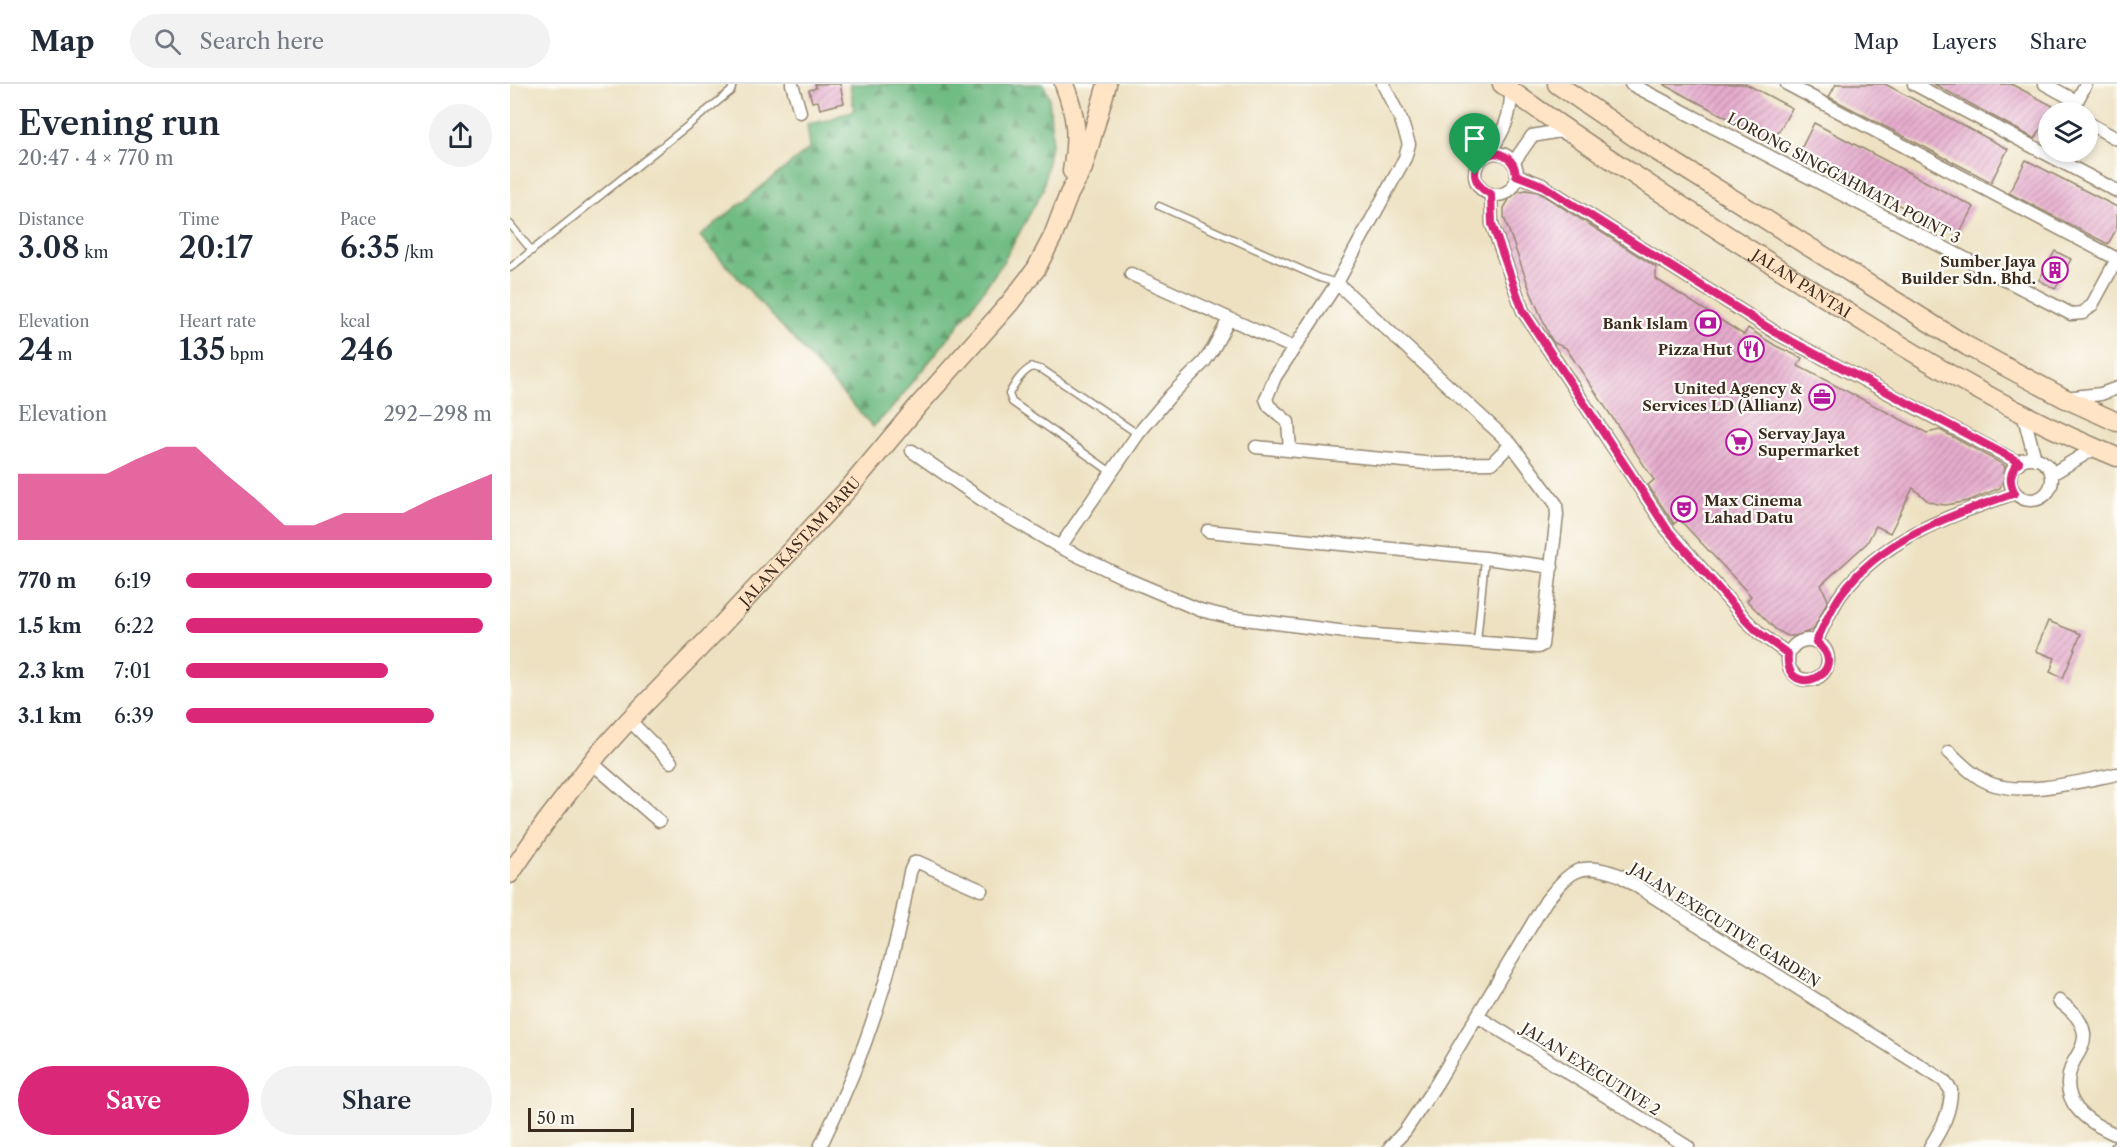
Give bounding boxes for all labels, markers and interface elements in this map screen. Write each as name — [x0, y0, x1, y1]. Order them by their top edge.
search box — [130, 14, 550, 68]
text: Map — [30, 24, 94, 58]
icon: search — [151, 25, 184, 58]
text: Search here — [199, 28, 324, 55]
text: Map — [1854, 29, 1899, 54]
text: Layers — [1932, 29, 1997, 54]
text: Share — [2030, 29, 2087, 54]
map controls — [2038, 102, 2098, 162]
button: layers — [2038, 102, 2098, 162]
text: Evening run — [18, 103, 220, 144]
button: share — [429, 104, 492, 167]
street label: LORONG SINGGAHMATA POINT 3 — [1724, 108, 1964, 248]
pin — [1449, 113, 1500, 175]
icon: arrive — [1458, 122, 1491, 155]
text: 20:47 · 4 × 770 m — [18, 146, 174, 170]
text: Distance — [18, 209, 84, 229]
text: Time — [179, 209, 219, 229]
text: Pace — [340, 209, 376, 229]
text: 3.08 — [18, 229, 80, 266]
text: 20:17 — [179, 229, 253, 266]
text: 6:35 — [340, 229, 400, 266]
text: km — [80, 242, 108, 262]
text: /km — [400, 242, 434, 262]
street label: JALAN PANTAI — [1747, 244, 1855, 322]
place label: Sumber Jaya Builder Sdn. Bhd. — [1901, 252, 2036, 288]
building icon: Sumber Jaya Builder Sdn. Bhd. — [2040, 255, 2070, 285]
bank icon: Bank Islam — [1693, 308, 1723, 338]
text: Elevation — [18, 311, 89, 331]
text: Heart rate — [179, 311, 256, 331]
text: kcal — [340, 311, 370, 331]
place label: Bank Islam — [1602, 314, 1688, 333]
text: 24 — [18, 331, 53, 368]
text: 135 — [179, 331, 225, 368]
text: 246 — [340, 331, 393, 368]
restaurant icon: Pizza Hut — [1736, 334, 1766, 364]
place label: Pizza Hut — [1658, 340, 1732, 359]
text: m — [53, 344, 72, 364]
text: bpm — [225, 344, 264, 364]
place label: United Agency & Services LD (Allianz) — [1642, 379, 1803, 415]
office icon: United Agency & Services LD (Allianz) — [1807, 382, 1837, 412]
text: Elevation — [18, 402, 107, 426]
text: 292–298 m — [383, 402, 492, 426]
place label: Servay Jaya Supermarket — [1758, 424, 1859, 460]
supermarket icon: Servay Jaya Supermarket — [1724, 427, 1754, 457]
street label: JALAN KASTAM BARU — [733, 472, 865, 611]
place label: Max Cinema Lahad Datu — [1704, 491, 1802, 527]
theatre icon: Max Cinema Lahad Datu — [1669, 494, 1699, 524]
text: 770 m — [18, 569, 77, 593]
text: 6:19 — [114, 569, 151, 593]
text: 1.5 km — [18, 614, 82, 638]
text: 6:22 — [114, 614, 154, 638]
text: 2.3 km — [18, 659, 85, 683]
text: 7:01 — [114, 659, 151, 683]
text: 3.1 km — [18, 704, 82, 728]
text: 6:39 — [114, 704, 154, 728]
street label: JALAN EXECUTIVE GARDEN — [1625, 858, 1823, 991]
street label: JALAN EXECUTIVE 2 — [1516, 1017, 1664, 1119]
button: Save — [18, 1066, 249, 1135]
button: Share — [261, 1066, 492, 1135]
scale bar — [528, 1105, 634, 1132]
text: 50 m — [537, 1108, 575, 1128]

